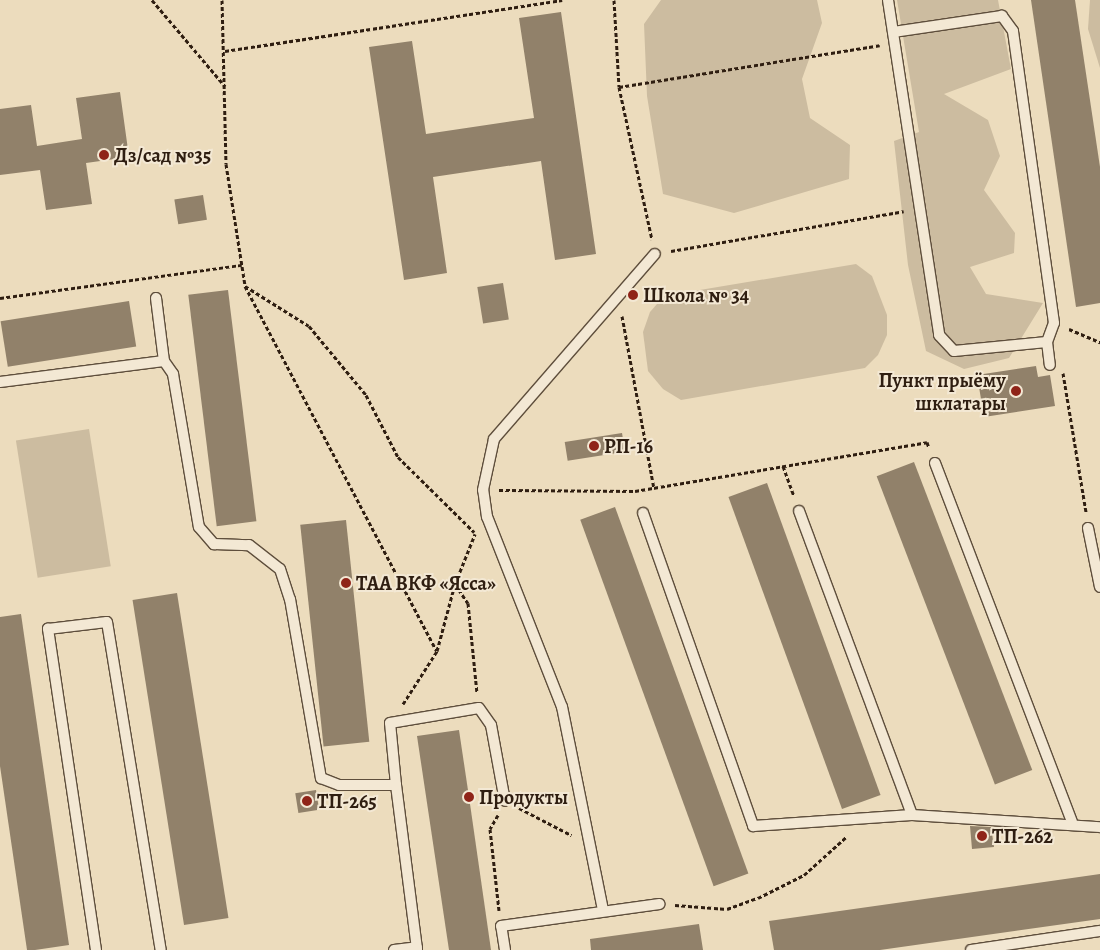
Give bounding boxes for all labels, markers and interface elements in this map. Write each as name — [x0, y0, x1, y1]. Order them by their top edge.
place label: Дз/сад №35 — [114, 143, 211, 167]
marker: Дз/сад №35 — [98, 149, 110, 161]
place label: Школа № 34 — [643, 283, 749, 307]
marker: Школа № 34 — [627, 289, 639, 301]
place label: Пункт прыёму шклатары — [878, 368, 1006, 415]
marker: Пункт прыёму шклатары — [1010, 385, 1022, 397]
place label: РП-16 — [604, 434, 653, 458]
marker: РП-16 — [588, 440, 600, 452]
place label: ТАА ВКФ «Ясса» — [356, 571, 496, 595]
marker: ТАА ВКФ «Ясса» — [340, 577, 352, 589]
place label: Продукты — [479, 785, 568, 809]
place label: ТП-265 — [317, 789, 377, 813]
marker: Продукты — [463, 791, 475, 803]
marker: ТП-265 — [301, 795, 313, 807]
place label: ТП-262 — [992, 824, 1053, 848]
marker: ТП-262 — [976, 830, 988, 842]

